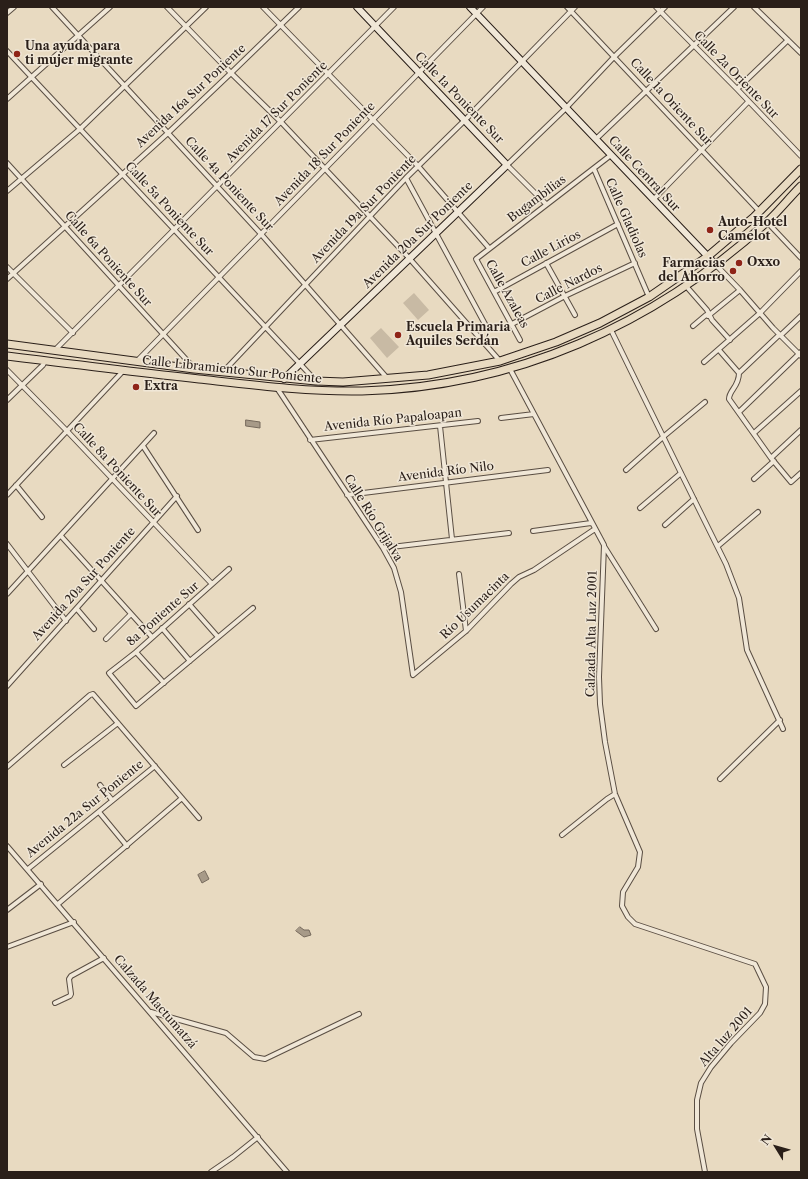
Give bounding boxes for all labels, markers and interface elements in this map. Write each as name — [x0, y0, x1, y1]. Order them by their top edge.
street label: Calle 2a Oriente Sur — [691, 28, 781, 122]
place label: Una ayuda para ti mujer migrante — [25, 40, 133, 68]
street label: Avenida 16a Sur Poniente — [133, 41, 249, 151]
marker: Una ayuda para ti mujer migrante — [12, 49, 22, 59]
street label: Calle 1a Poniente Sur — [412, 49, 506, 147]
street label: Calle 1a Oriente Sur — [627, 55, 715, 149]
street label: Avenida 17 Sur Poniente — [223, 58, 331, 166]
street label: Avenida 18 Sur Poniente — [272, 99, 378, 209]
street label: Calle Central Sur — [605, 133, 683, 215]
street label: Calle 4a Poniente Sur — [182, 134, 276, 234]
street label: Avenida 19a Sur Poniente — [309, 152, 419, 266]
street label: Calle 5a Poniente Sur — [122, 159, 216, 259]
street label: Bugambilias — [505, 172, 569, 226]
street label: Calle Gladiolas — [602, 176, 650, 260]
street label: Avenida 20a Sur Poniente — [360, 179, 476, 291]
street label: Calle 6a Poniente Sur — [61, 208, 155, 310]
place label: Auto-Hotel Camelot — [718, 216, 787, 244]
marker: Auto-Hotel Camelot — [705, 225, 715, 235]
street label: Calle Lirios — [519, 227, 583, 271]
place label: Oxxo — [747, 256, 780, 270]
street label: Calle Azaleas — [482, 257, 532, 331]
place label: Farmacias del Ahorro — [658, 257, 725, 285]
marker: Oxxo — [734, 258, 744, 268]
street label: Calle Nardos — [533, 261, 605, 307]
marker: Farmacias del Ahorro — [728, 266, 738, 276]
place label: Escuela Primaria Aquiles Serdán — [406, 321, 511, 349]
marker: Escuela Primaria Aquiles Serdán — [393, 330, 403, 340]
street label: Calle Libramiento Sur Poniente — [141, 353, 323, 387]
place label: Extra — [144, 380, 178, 394]
marker: Extra — [131, 382, 141, 392]
street label: Avenida Río Papaloapan — [323, 406, 463, 434]
street label: Calle 8a Poniente Sur — [70, 420, 164, 520]
street label: Avenida Río Nilo — [397, 459, 495, 485]
street label: Calle Río Grijalva — [340, 472, 406, 564]
street label: Avenida 20a Sur Poniente — [29, 524, 139, 644]
street label: Río Usumacinta — [438, 570, 512, 642]
street label: Calzada Alta Luz 2001 — [584, 571, 600, 697]
street label: 8a Poniente Sur — [124, 579, 202, 649]
street label: Avenida 22a Sur Poniente — [24, 757, 146, 861]
street label: Calzada Mactumatzá — [111, 952, 199, 1052]
street label: Alta luz 2001 — [696, 1004, 756, 1070]
north arrow — [756, 1127, 796, 1167]
text: N — [758, 1132, 775, 1148]

